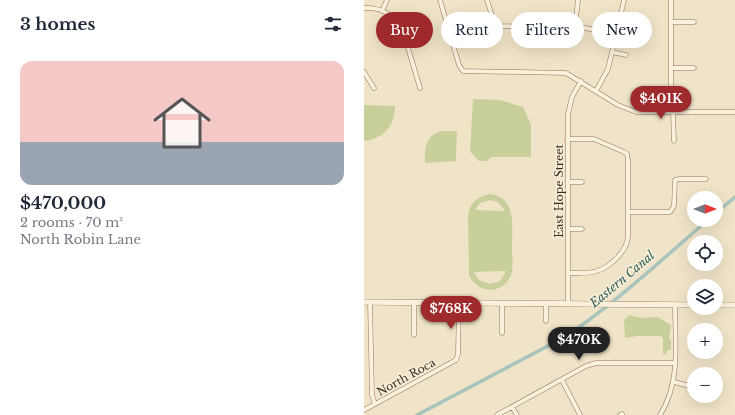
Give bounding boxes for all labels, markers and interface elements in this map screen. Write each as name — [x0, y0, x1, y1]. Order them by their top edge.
chip: Buy — [376, 12, 433, 48]
chip: Rent — [441, 12, 503, 48]
chip: Filters — [511, 12, 584, 48]
chip: New — [592, 12, 652, 48]
icon: filters — [322, 13, 344, 35]
text: 3 homes — [20, 14, 95, 35]
pin: $401K — [633, 86, 689, 120]
icon: home — [146, 87, 218, 159]
text: $401K — [639, 90, 683, 107]
street label: East Hope Street — [552, 143, 566, 238]
north arrow — [687, 191, 723, 227]
map controls — [687, 191, 723, 403]
text: $470,000 — [20, 193, 106, 214]
text: 2 rooms · 70 m² — [20, 214, 123, 231]
text: North Robin Lane — [20, 231, 141, 248]
button: locate — [687, 235, 723, 271]
water label: Eastern Canal — [586, 247, 658, 311]
button: layers — [687, 279, 723, 315]
pin: $768K — [423, 296, 479, 330]
text: $768K — [430, 300, 472, 317]
button: + — [687, 323, 723, 359]
pin: $470K — [551, 327, 607, 361]
text: $470K — [557, 331, 601, 348]
street label: North Roca — [374, 355, 438, 399]
button: − — [687, 367, 723, 403]

